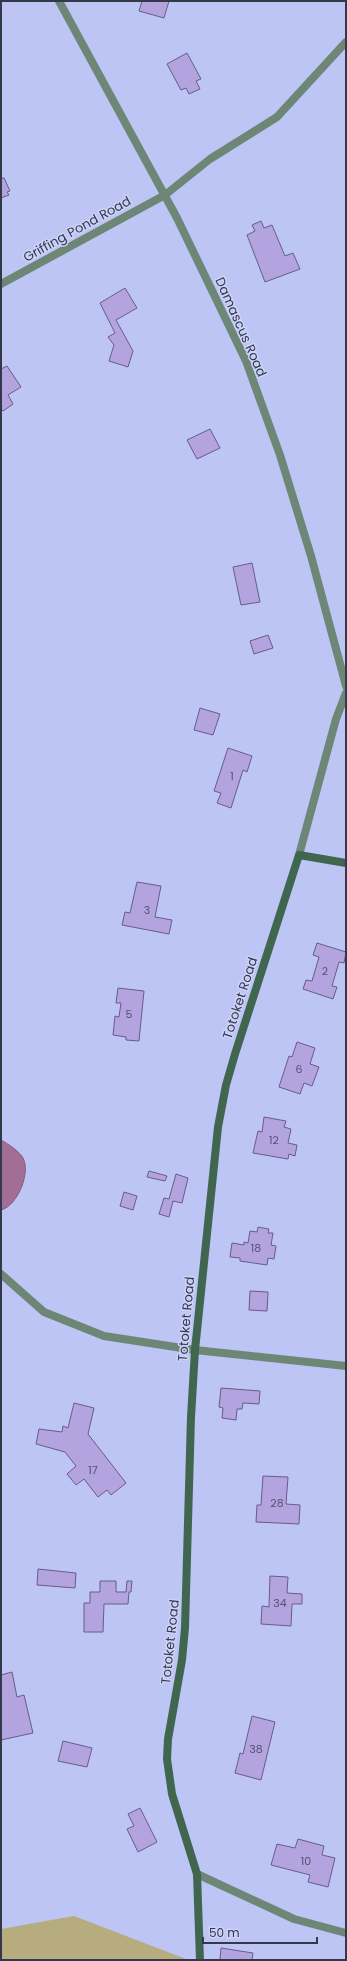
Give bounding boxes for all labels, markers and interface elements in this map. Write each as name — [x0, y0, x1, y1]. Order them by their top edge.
street label: Griffing Pond Road — [20, 191, 134, 267]
street label: Damascus Road — [211, 274, 271, 380]
house number: 1 — [230, 768, 234, 784]
house number: 3 — [144, 902, 150, 918]
street label: Totoket Road — [218, 955, 262, 1041]
house number: 2 — [322, 963, 328, 979]
house number: 5 — [126, 1006, 133, 1022]
house number: 6 — [296, 1061, 303, 1077]
house number: 12 — [269, 1132, 279, 1148]
house number: 18 — [251, 1240, 261, 1256]
street label: Totoket Road — [173, 1276, 199, 1362]
house number: 17 — [88, 1462, 98, 1478]
house number: 28 — [270, 1495, 284, 1511]
house number: 34 — [273, 1595, 287, 1611]
street label: Totoket Road — [156, 1599, 184, 1685]
house number: 38 — [249, 1741, 263, 1757]
house number: 10 — [301, 1853, 311, 1869]
scale bar — [203, 1919, 317, 1945]
text: 50 m — [209, 1924, 240, 1941]

